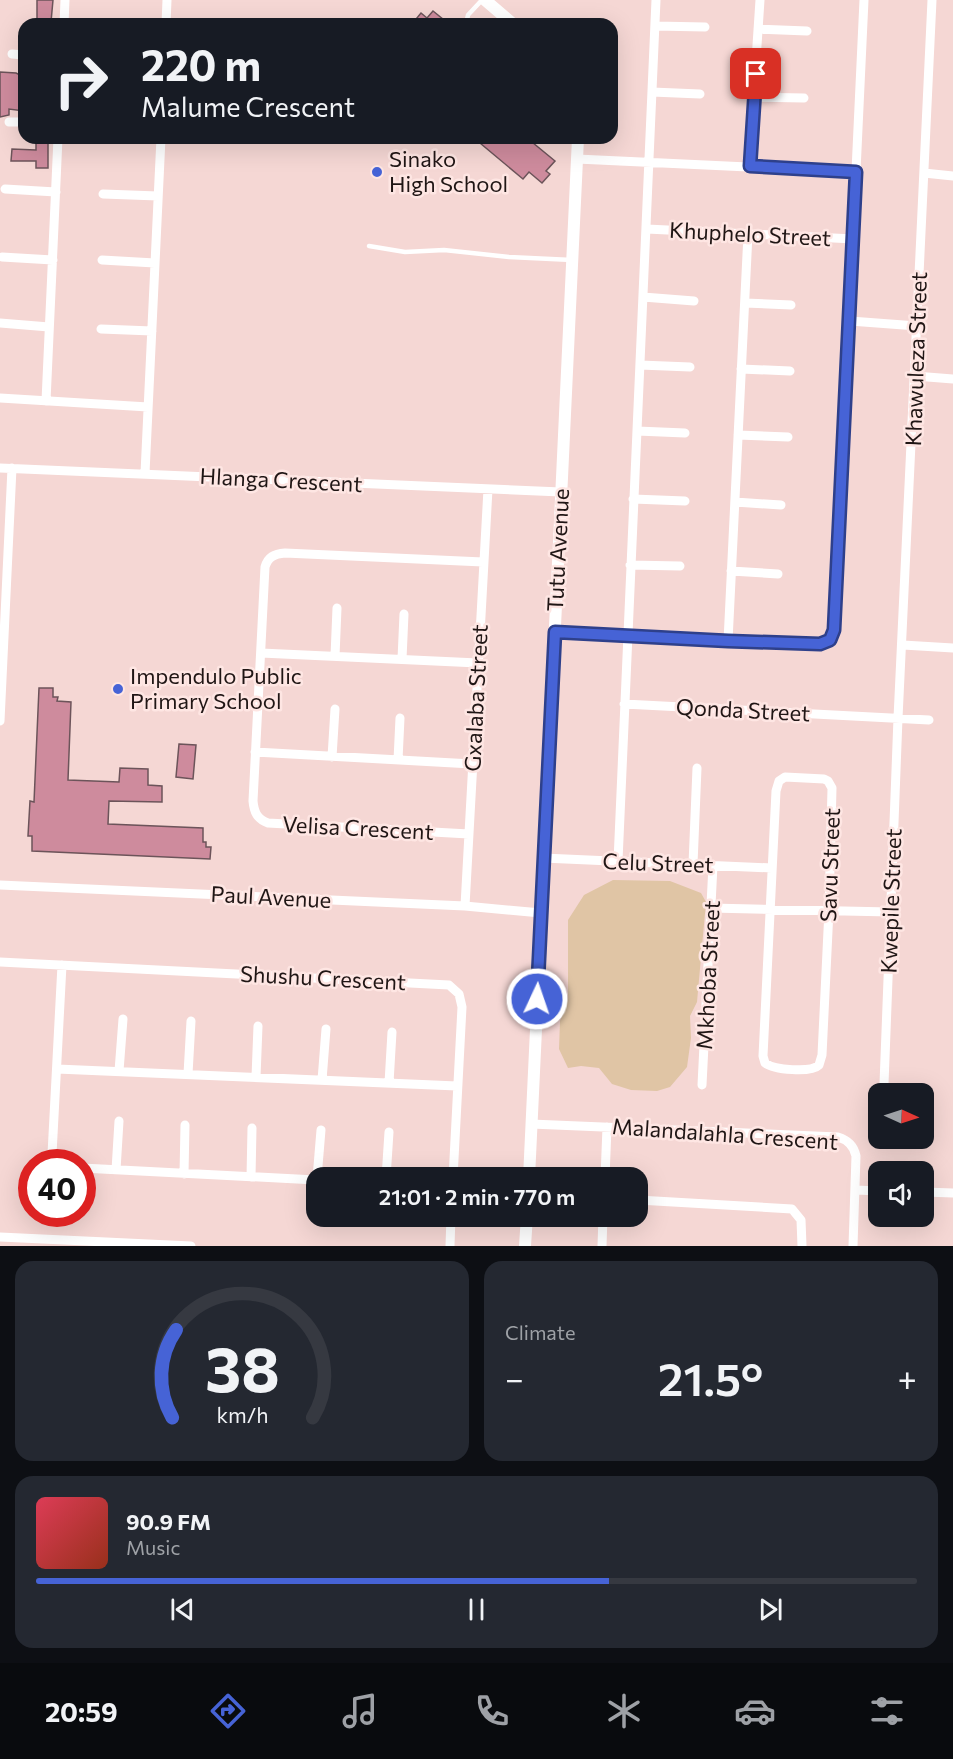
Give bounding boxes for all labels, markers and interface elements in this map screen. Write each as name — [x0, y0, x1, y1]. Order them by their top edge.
text: 220 m — [141, 38, 261, 90]
icon: right — [42, 42, 120, 120]
pin — [730, 48, 781, 99]
icon: arrive — [739, 57, 772, 90]
text: Malume Crescent — [141, 90, 355, 123]
place label: Sinako High School — [389, 145, 508, 197]
marker: Sinako High School — [370, 165, 384, 179]
street label: Khuphelo Street — [668, 216, 832, 251]
street label: Khawuleza Street — [899, 271, 932, 447]
street label: Hlanga Crescent — [199, 462, 363, 497]
street label: Tutu Avenue — [541, 488, 574, 612]
street label: Gxalaba Street — [458, 624, 493, 772]
place label: Impendulo Public Primary School — [130, 662, 302, 714]
marker: Impendulo Public Primary School — [111, 682, 125, 696]
street label: Qonda Street — [675, 693, 811, 726]
street label: Savu Street — [814, 807, 845, 922]
street label: Velisa Crescent — [282, 810, 434, 845]
street label: Kwepile Street — [874, 828, 907, 974]
street label: Celu Street — [602, 847, 714, 878]
street label: Paul Avenue — [210, 880, 332, 913]
street label: Mkhoba Street — [690, 900, 725, 1050]
street label: Shushu Crescent — [239, 960, 407, 995]
position arrow — [505, 967, 569, 1031]
north arrow — [868, 1083, 934, 1149]
map controls — [868, 1083, 934, 1227]
street label: Malandalahla Crescent — [611, 1112, 839, 1155]
speed limit sign: 40 — [18, 1149, 96, 1227]
button: sound — [868, 1161, 934, 1227]
text: 21:01 · 2 min · 770 m — [379, 1183, 575, 1210]
text: Climate — [505, 1320, 575, 1344]
text: 38 — [205, 1329, 279, 1405]
text: 21.5° — [658, 1350, 763, 1405]
text: − — [505, 1357, 524, 1398]
text: + — [898, 1357, 917, 1398]
text: km/h — [216, 1401, 268, 1427]
text: 90.9 FM — [126, 1508, 211, 1535]
text: Music — [126, 1535, 180, 1559]
icon: previous — [166, 1593, 199, 1626]
icon: pause — [460, 1593, 493, 1626]
icon: next — [754, 1593, 787, 1626]
icon: directions — [207, 1690, 249, 1732]
icon: music — [339, 1690, 381, 1732]
icon: phone — [471, 1690, 513, 1732]
icon: climate — [603, 1690, 645, 1732]
icon: car — [734, 1690, 776, 1732]
icon: filters — [866, 1690, 908, 1732]
text: 20:59 — [45, 1695, 118, 1728]

